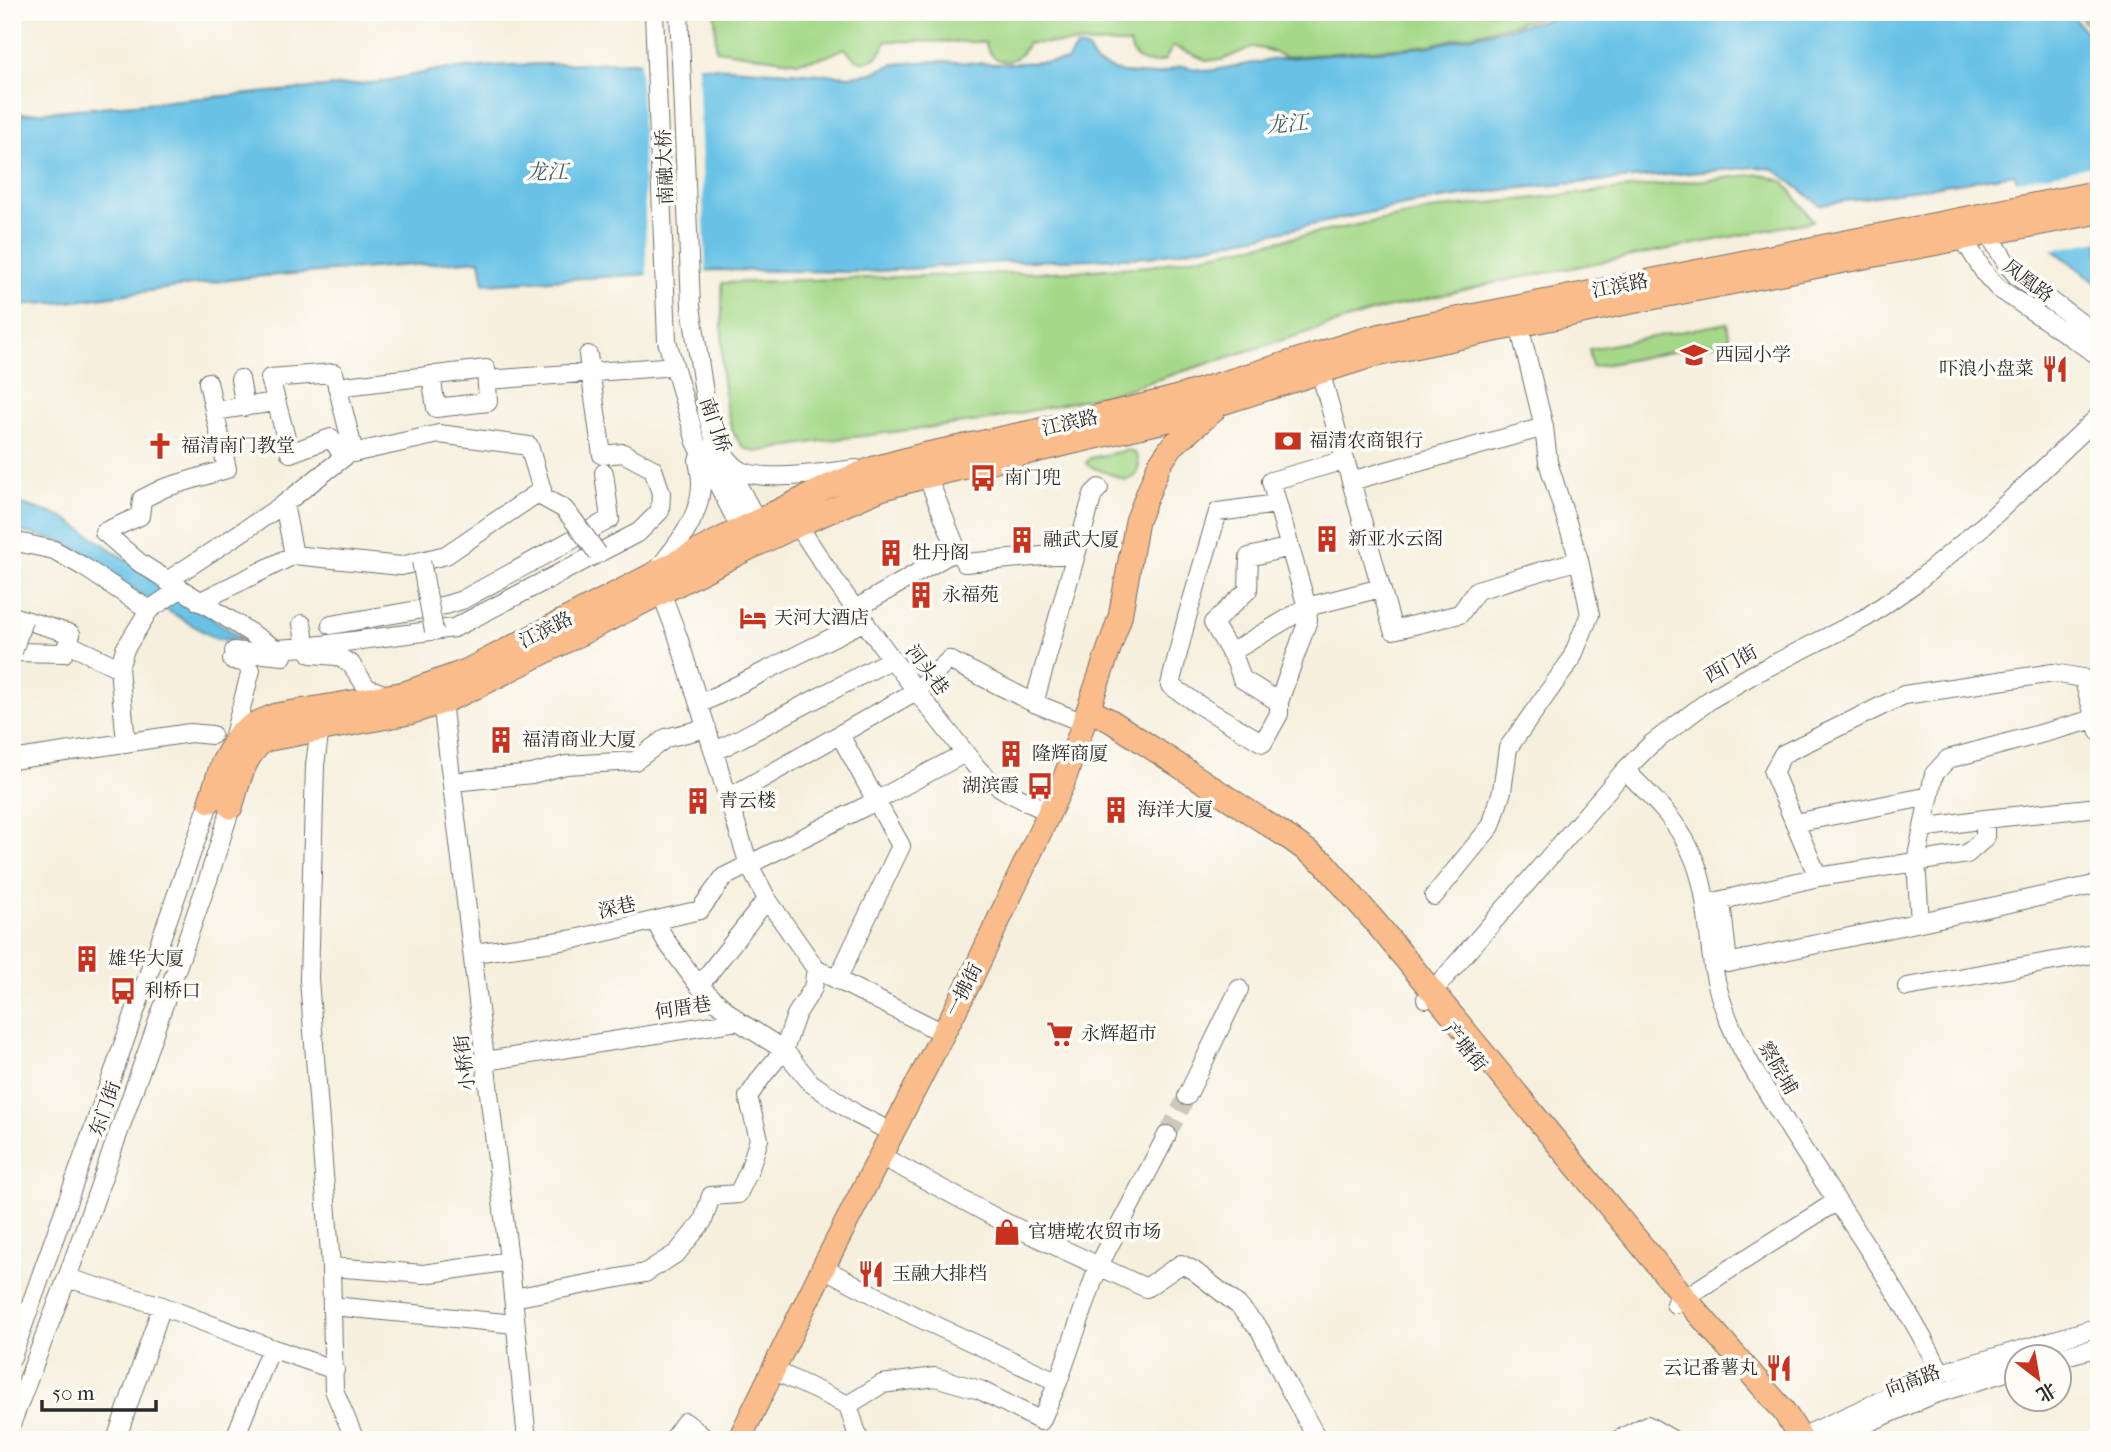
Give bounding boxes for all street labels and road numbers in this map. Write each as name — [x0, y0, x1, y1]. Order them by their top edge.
street label: 南融大桥 — [653, 129, 677, 205]
street label: 凤凰路 — [1999, 255, 2057, 307]
street label: 江滨路 — [1590, 270, 1650, 302]
street label: 南门桥 — [695, 394, 735, 456]
street label: 江滨路 — [1040, 406, 1100, 440]
street label: 江滨路 — [516, 607, 576, 653]
street label: 河头巷 — [901, 641, 953, 699]
street label: 西门街 — [1701, 641, 1761, 687]
street label: 深巷 — [596, 893, 638, 923]
street label: 一拂街 — [941, 960, 987, 1020]
street label: 何厝巷 — [653, 993, 713, 1023]
street label: 产塘街 — [1439, 1018, 1491, 1076]
street label: 小桥街 — [451, 1033, 479, 1093]
street label: 察院埔 — [1754, 1038, 1802, 1098]
street label: 东门街 — [85, 1078, 125, 1140]
street label: 向高路 — [1882, 1361, 1944, 1401]

